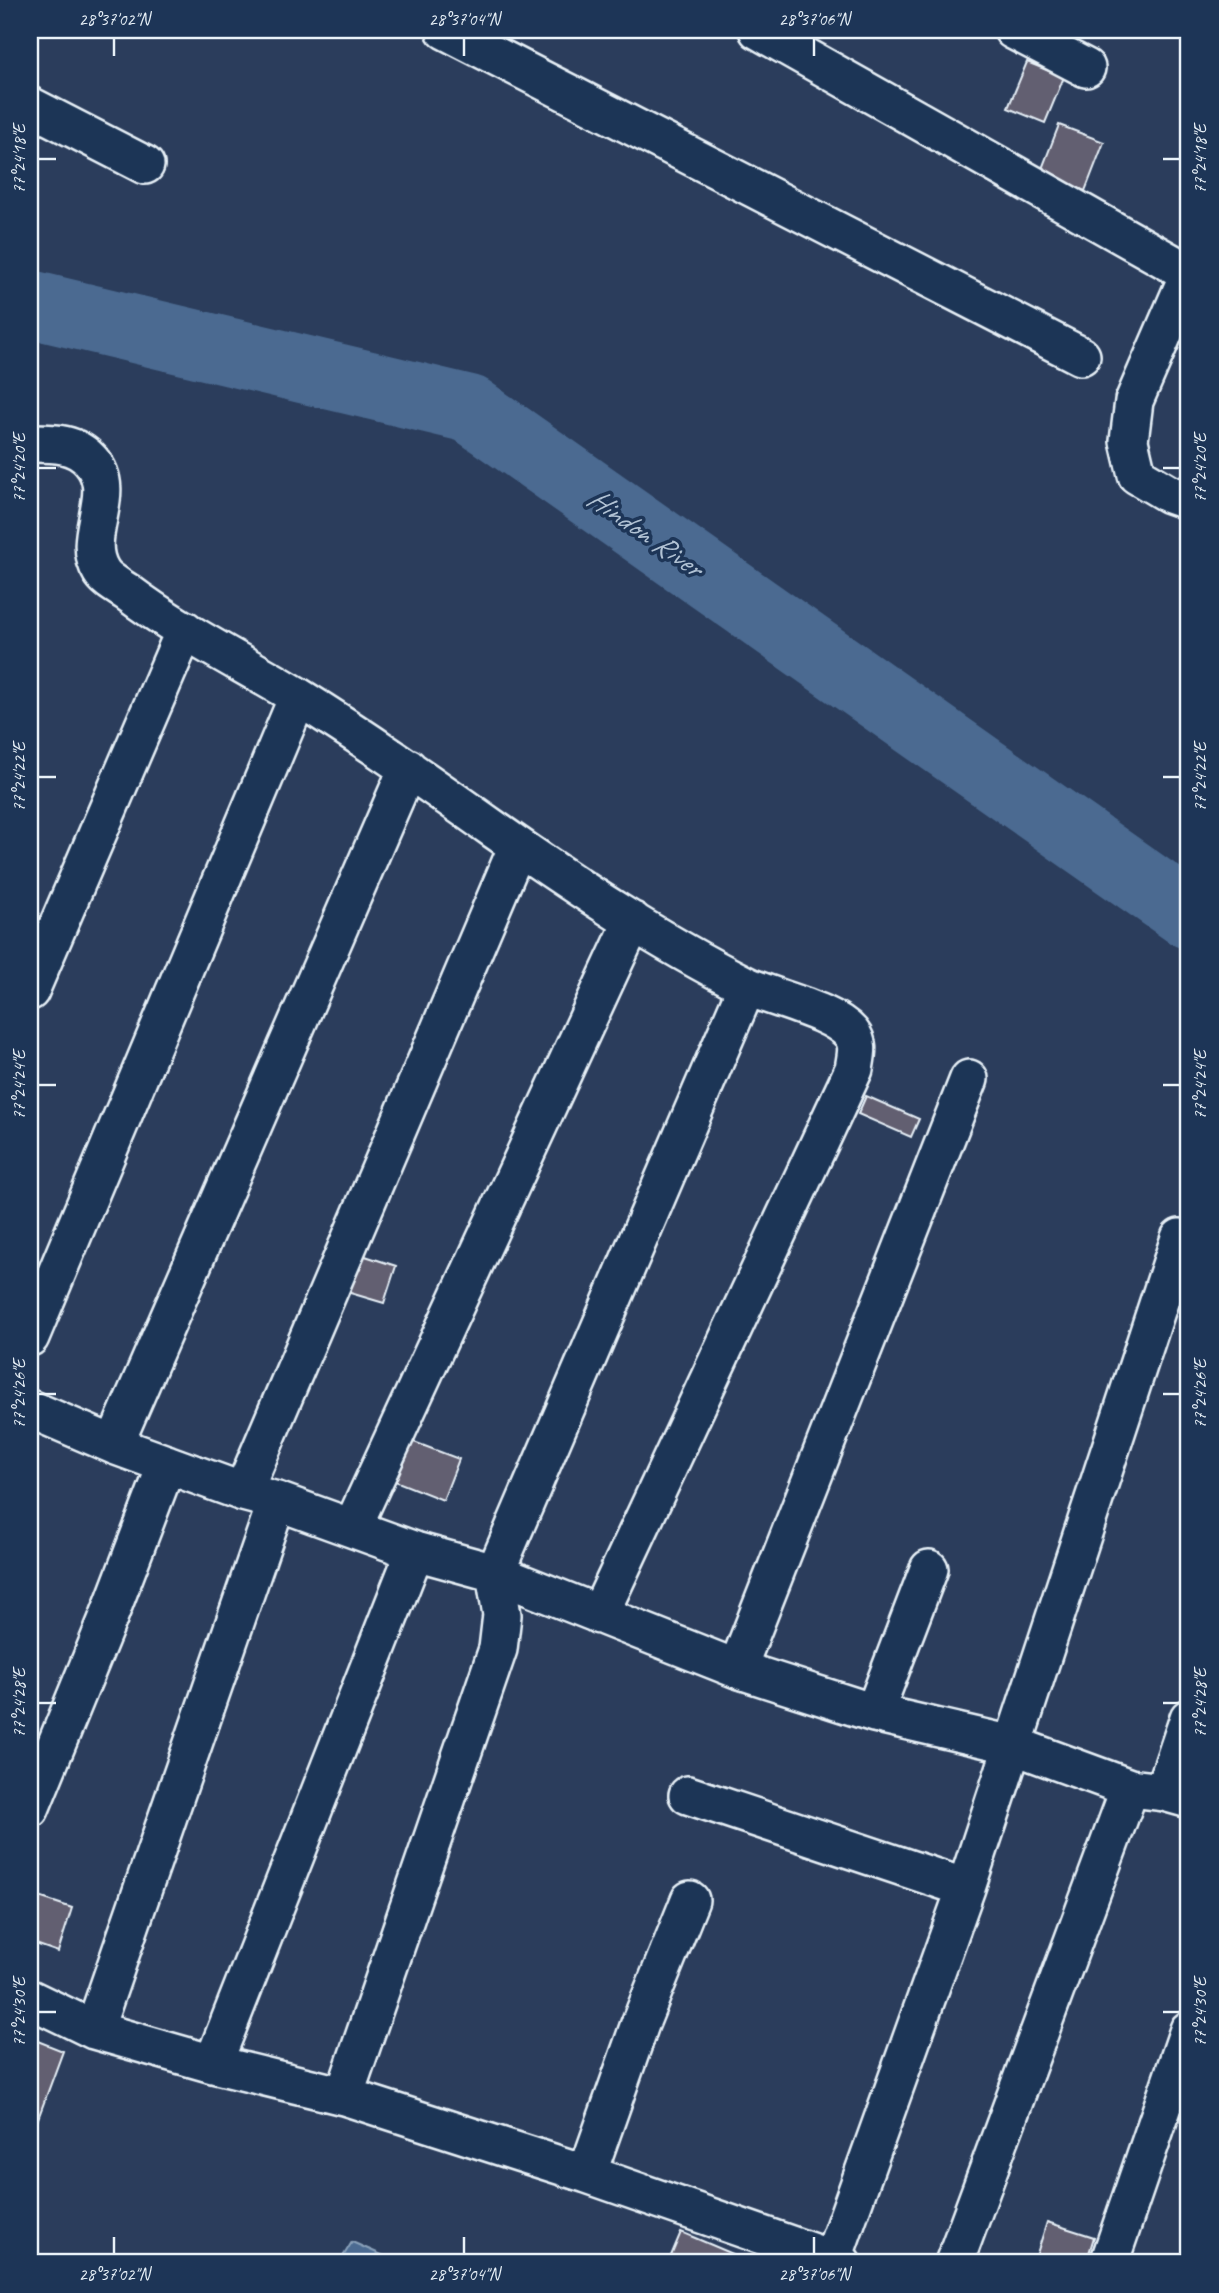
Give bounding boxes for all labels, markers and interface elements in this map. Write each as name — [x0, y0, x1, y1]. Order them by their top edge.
text: 28°37'02"N — [79, 8, 153, 30]
text: 28°37'04"N — [429, 8, 503, 30]
text: 28°37'06"N — [779, 8, 853, 30]
text: 77°24'18"E — [8, 122, 30, 194]
text: 77°24'18"E — [1189, 122, 1211, 194]
text: 77°24'20"E — [8, 431, 30, 503]
text: 77°24'20"E — [1189, 431, 1211, 503]
water label: Hindon River — [580, 479, 713, 588]
text: 77°24'22"E — [8, 740, 30, 812]
text: 77°24'22"E — [1189, 740, 1211, 812]
text: 77°24'24"E — [8, 1048, 30, 1120]
text: 77°24'24"E — [1189, 1048, 1211, 1120]
text: 77°24'26"E — [8, 1357, 30, 1429]
text: 77°24'26"E — [1189, 1357, 1211, 1429]
text: 77°24'28"E — [8, 1666, 30, 1738]
text: 77°24'28"E — [1189, 1666, 1211, 1738]
text: 77°24'30"E — [8, 1975, 30, 2047]
text: 77°24'30"E — [1189, 1975, 1211, 2047]
text: 28°37'02"N — [79, 2263, 153, 2285]
text: 28°37'04"N — [429, 2263, 503, 2285]
text: 28°37'06"N — [779, 2263, 853, 2285]

